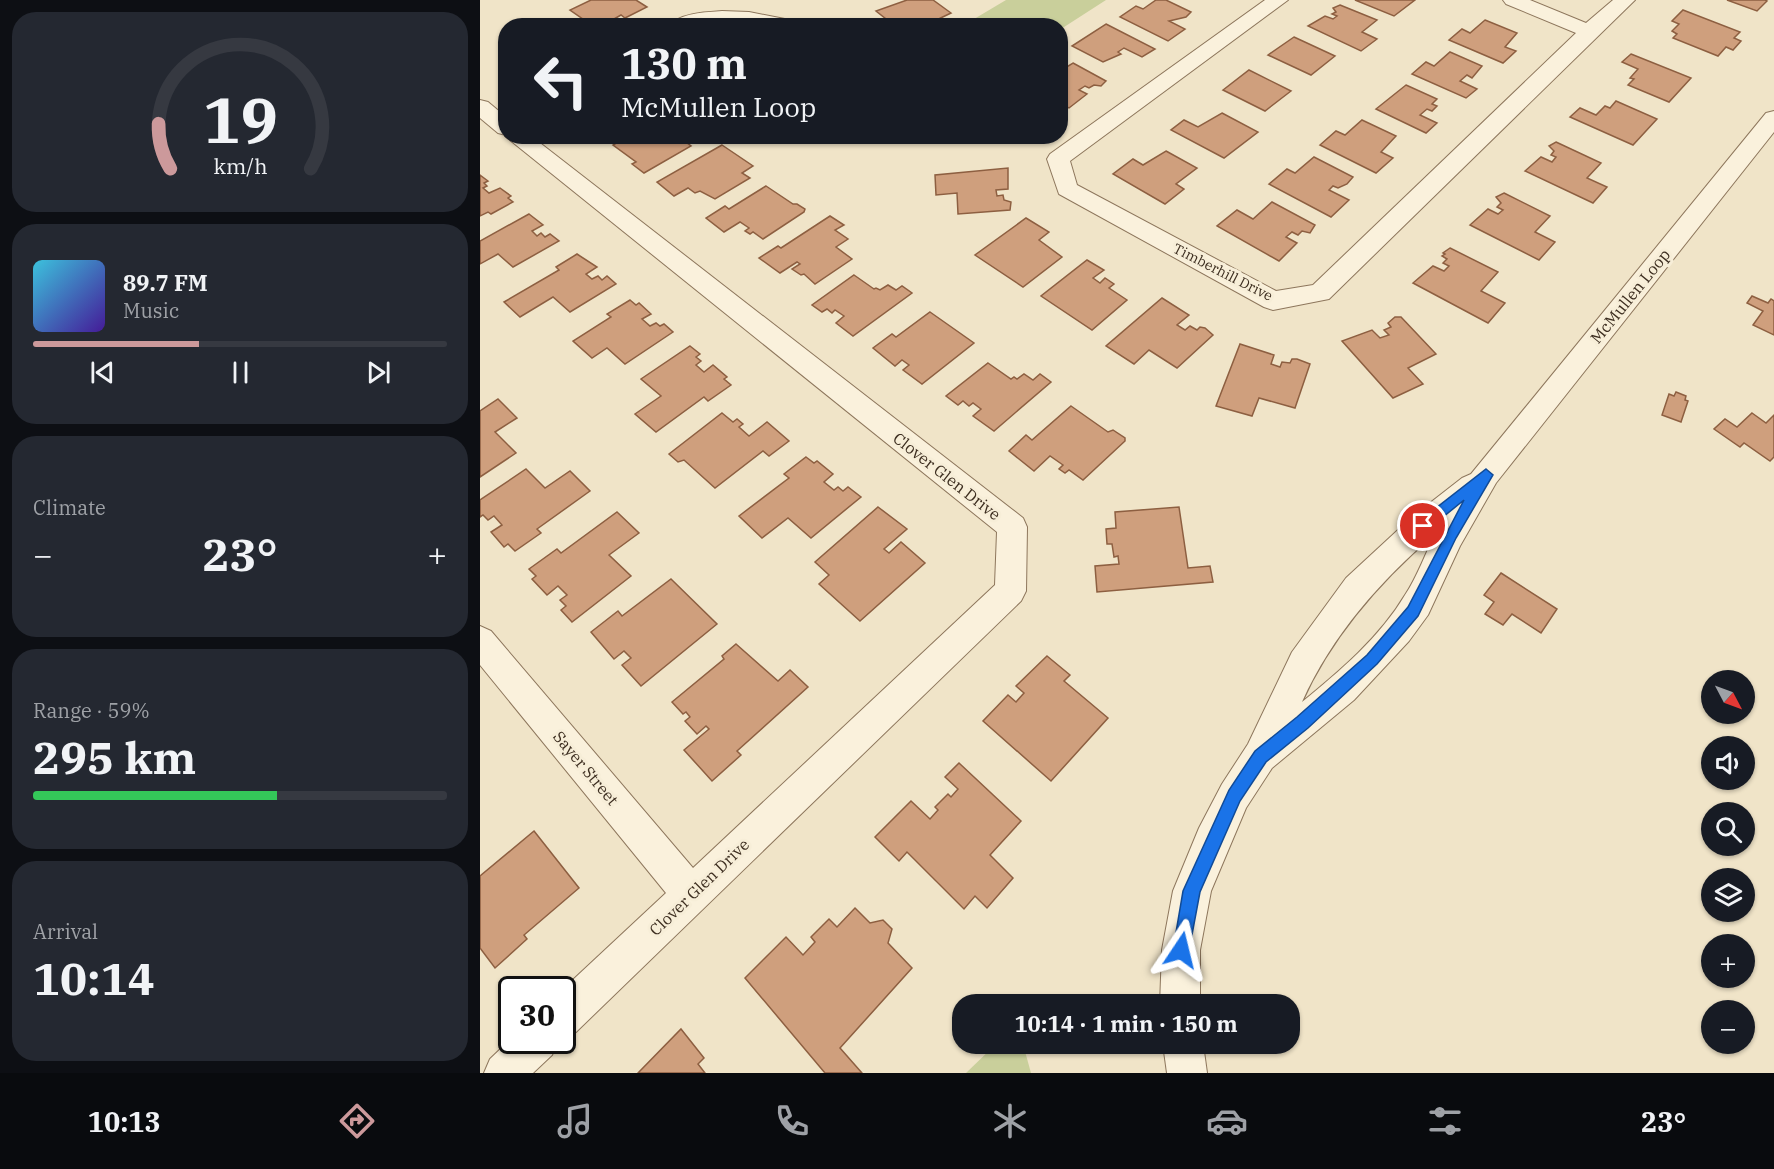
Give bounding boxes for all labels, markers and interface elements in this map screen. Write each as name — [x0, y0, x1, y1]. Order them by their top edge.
text: 130 m — [621, 36, 747, 91]
icon: left — [522, 42, 600, 120]
text: 19 — [203, 79, 277, 160]
text: McMullen Loop — [621, 89, 816, 124]
text: km/h — [213, 152, 267, 180]
street label: Timberhill Drive — [1170, 239, 1276, 305]
street label: McMullen Loop — [1586, 245, 1674, 347]
text: 89.7 FM — [123, 268, 208, 297]
text: Music — [123, 297, 179, 324]
icon: previous — [86, 356, 119, 389]
icon: pause — [224, 356, 257, 389]
icon: next — [362, 356, 395, 389]
street label: Clover Glen Drive — [889, 428, 1005, 524]
text: Climate — [33, 494, 106, 521]
pin — [1397, 500, 1448, 551]
icon: arrive — [1406, 509, 1439, 542]
text: 23° — [202, 525, 278, 583]
text: − — [33, 533, 53, 576]
text: + — [427, 533, 447, 576]
north arrow — [1701, 670, 1755, 724]
map controls — [1701, 670, 1755, 1054]
text: Range · 59% — [33, 697, 150, 724]
street label: Sayer Street — [549, 727, 623, 809]
text: 295 km — [33, 728, 196, 786]
button: sound — [1701, 736, 1755, 790]
button: search — [1701, 802, 1755, 856]
street label: Clover Glen Drive — [645, 834, 753, 940]
button: layers — [1701, 868, 1755, 922]
text: Arrival — [33, 918, 98, 945]
position arrow — [1149, 918, 1213, 982]
button: + — [1701, 934, 1755, 988]
text: 10:14 — [33, 949, 155, 1007]
speed limit sign: 30 — [498, 976, 576, 1054]
button: − — [1701, 1000, 1755, 1054]
text: 10:14 · 1 min · 150 m — [1014, 1009, 1238, 1038]
icon: directions — [336, 1100, 378, 1142]
icon: music — [554, 1100, 596, 1142]
icon: phone — [771, 1100, 813, 1142]
icon: climate — [989, 1100, 1031, 1142]
icon: car — [1206, 1100, 1248, 1142]
icon: filters — [1424, 1100, 1466, 1142]
text: 10:13 — [88, 1104, 161, 1139]
text: 23° — [1641, 1104, 1686, 1139]

